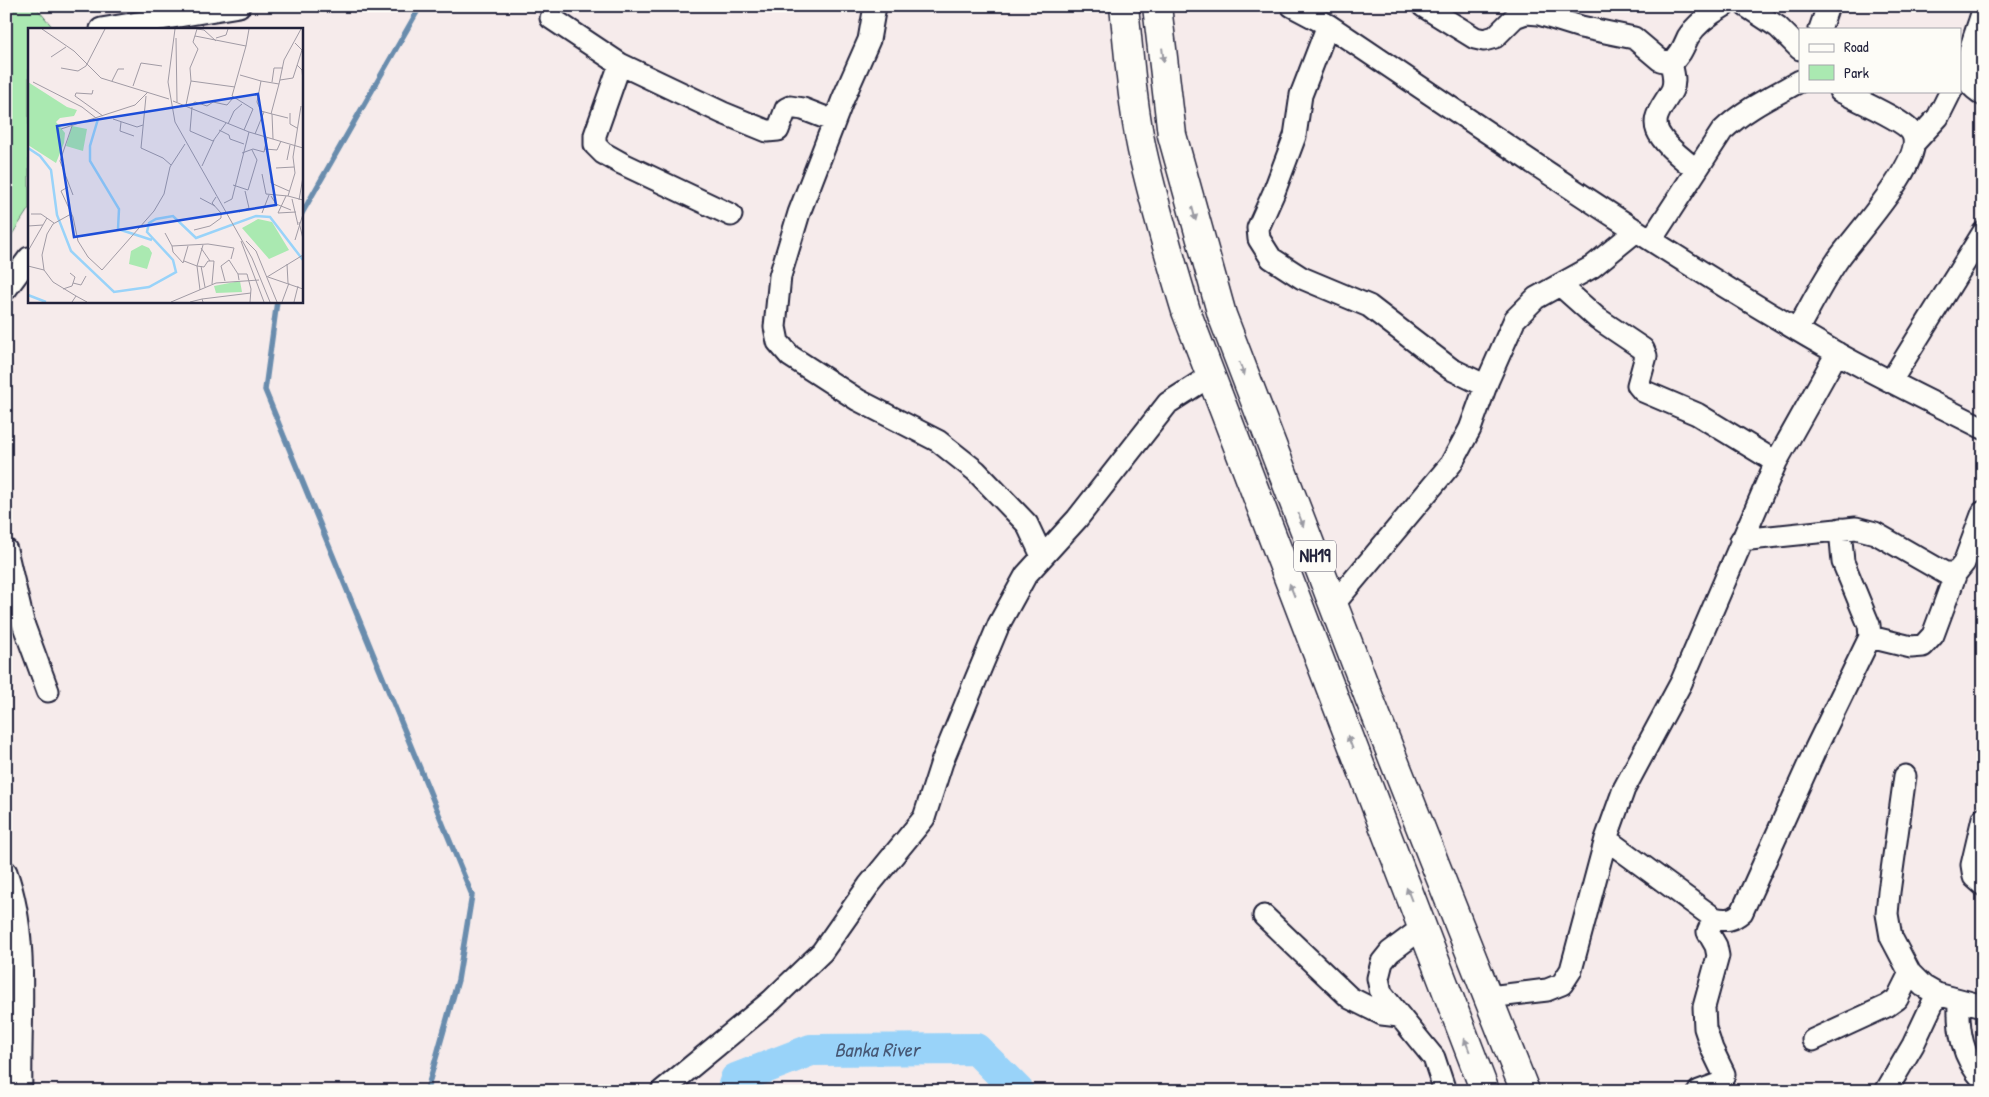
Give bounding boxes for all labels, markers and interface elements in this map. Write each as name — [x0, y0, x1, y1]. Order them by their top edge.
inset map — [28, 28, 302, 302]
legend — [1799, 28, 1962, 92]
text: Road — [1844, 36, 1869, 57]
one-way arrow — [1159, 47, 1167, 63]
text: Park — [1844, 62, 1869, 83]
one-way arrow — [1190, 206, 1198, 221]
one-way arrow — [1239, 361, 1247, 376]
one-way arrow — [1297, 513, 1305, 528]
road number: NH19 — [1294, 540, 1336, 572]
one-way arrow — [1288, 583, 1295, 598]
one-way arrow — [1346, 735, 1354, 749]
one-way arrow — [1404, 886, 1412, 901]
water label: Banka River — [834, 1035, 922, 1063]
one-way arrow — [1463, 1037, 1471, 1052]

